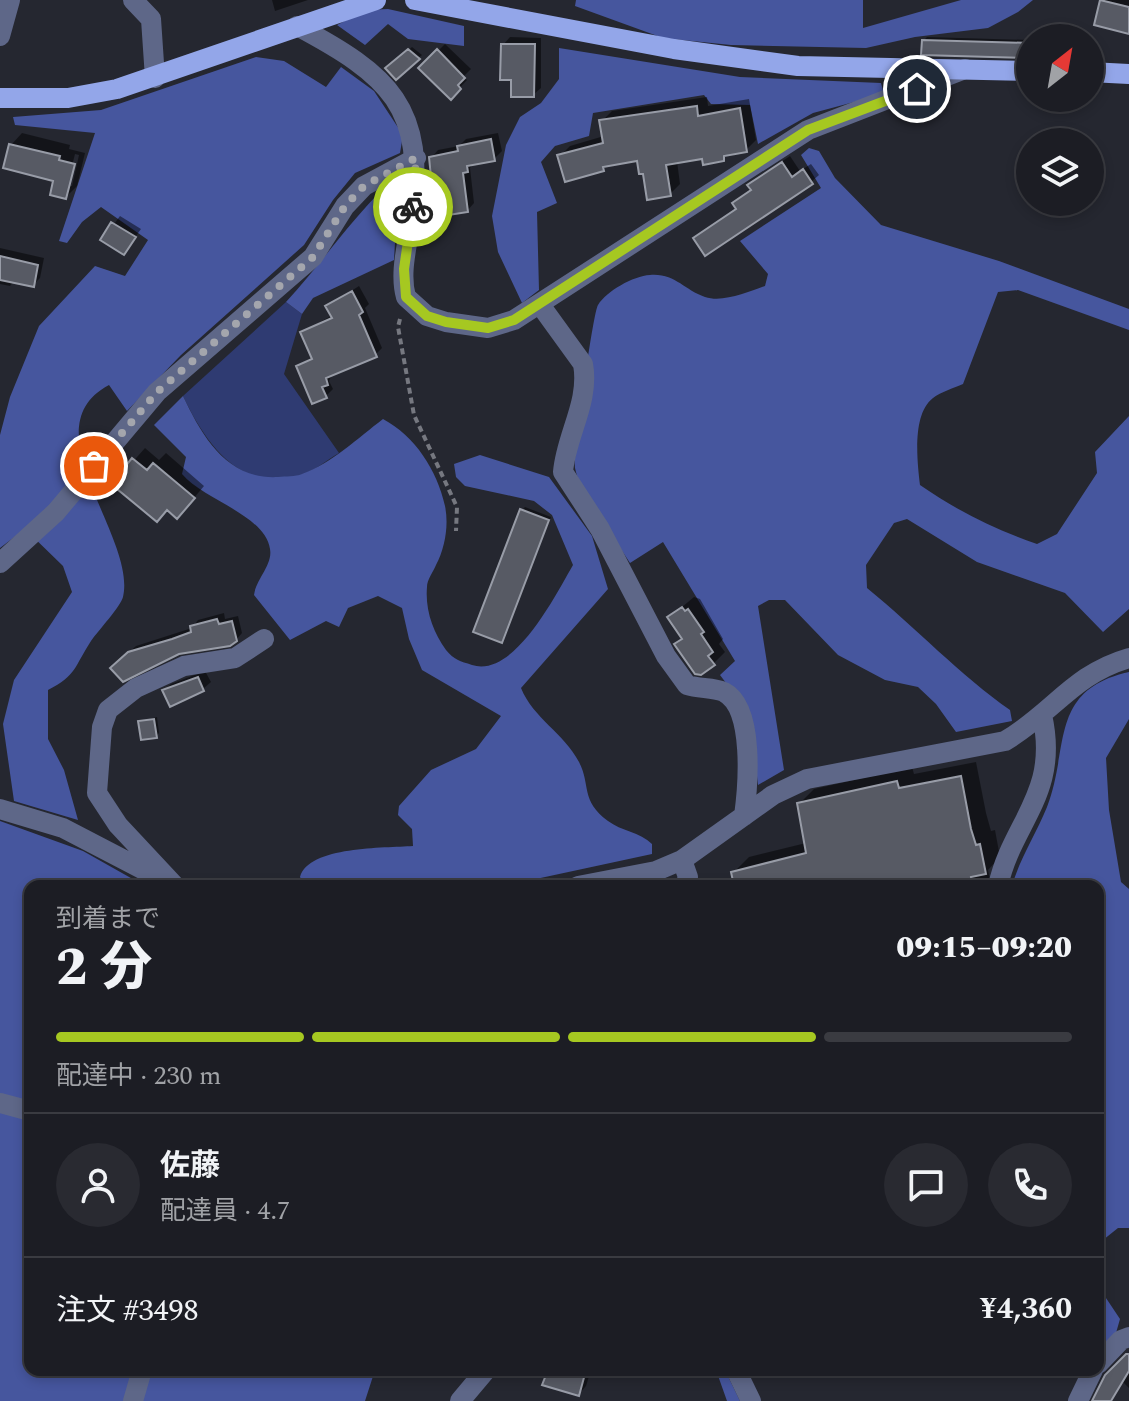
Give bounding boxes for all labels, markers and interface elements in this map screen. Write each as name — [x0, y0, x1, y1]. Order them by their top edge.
north arrow — [1016, 24, 1104, 112]
map controls — [1016, 24, 1104, 216]
pin — [883, 55, 951, 123]
icon: home — [895, 67, 939, 111]
button: layers — [1016, 128, 1104, 216]
courier — [373, 167, 453, 247]
icon: bike — [391, 185, 435, 229]
pin — [60, 432, 128, 500]
icon: bag — [72, 444, 116, 488]
text: 到着まで — [56, 899, 160, 939]
text: 09:15–09:20 — [896, 925, 1072, 971]
text: 2 分 — [56, 929, 152, 1008]
text: 配達中 · 230 m — [56, 1056, 221, 1096]
button: person — [56, 1143, 140, 1227]
text: 佐藤 — [160, 1143, 220, 1189]
button: chat — [884, 1143, 968, 1227]
button: phone — [988, 1143, 1072, 1227]
text: 配達員 · 4.7 — [160, 1191, 290, 1231]
text: ¥4,360 — [980, 1286, 1072, 1332]
text: 注文 #3498 — [56, 1288, 199, 1334]

